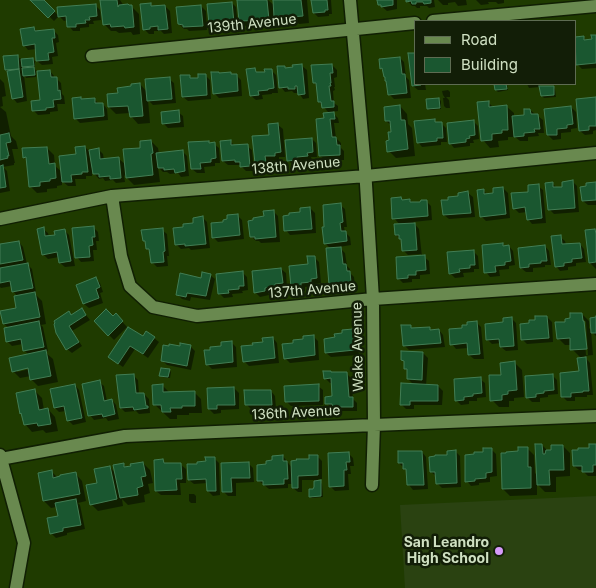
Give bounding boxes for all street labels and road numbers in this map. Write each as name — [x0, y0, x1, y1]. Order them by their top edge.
street label: 139th Avenue — [207, 11, 297, 37]
street label: 138th Avenue — [251, 154, 341, 178]
street label: 137th Avenue — [267, 278, 357, 302]
street label: Wake Avenue — [349, 302, 367, 392]
street label: 136th Avenue — [251, 402, 341, 424]

